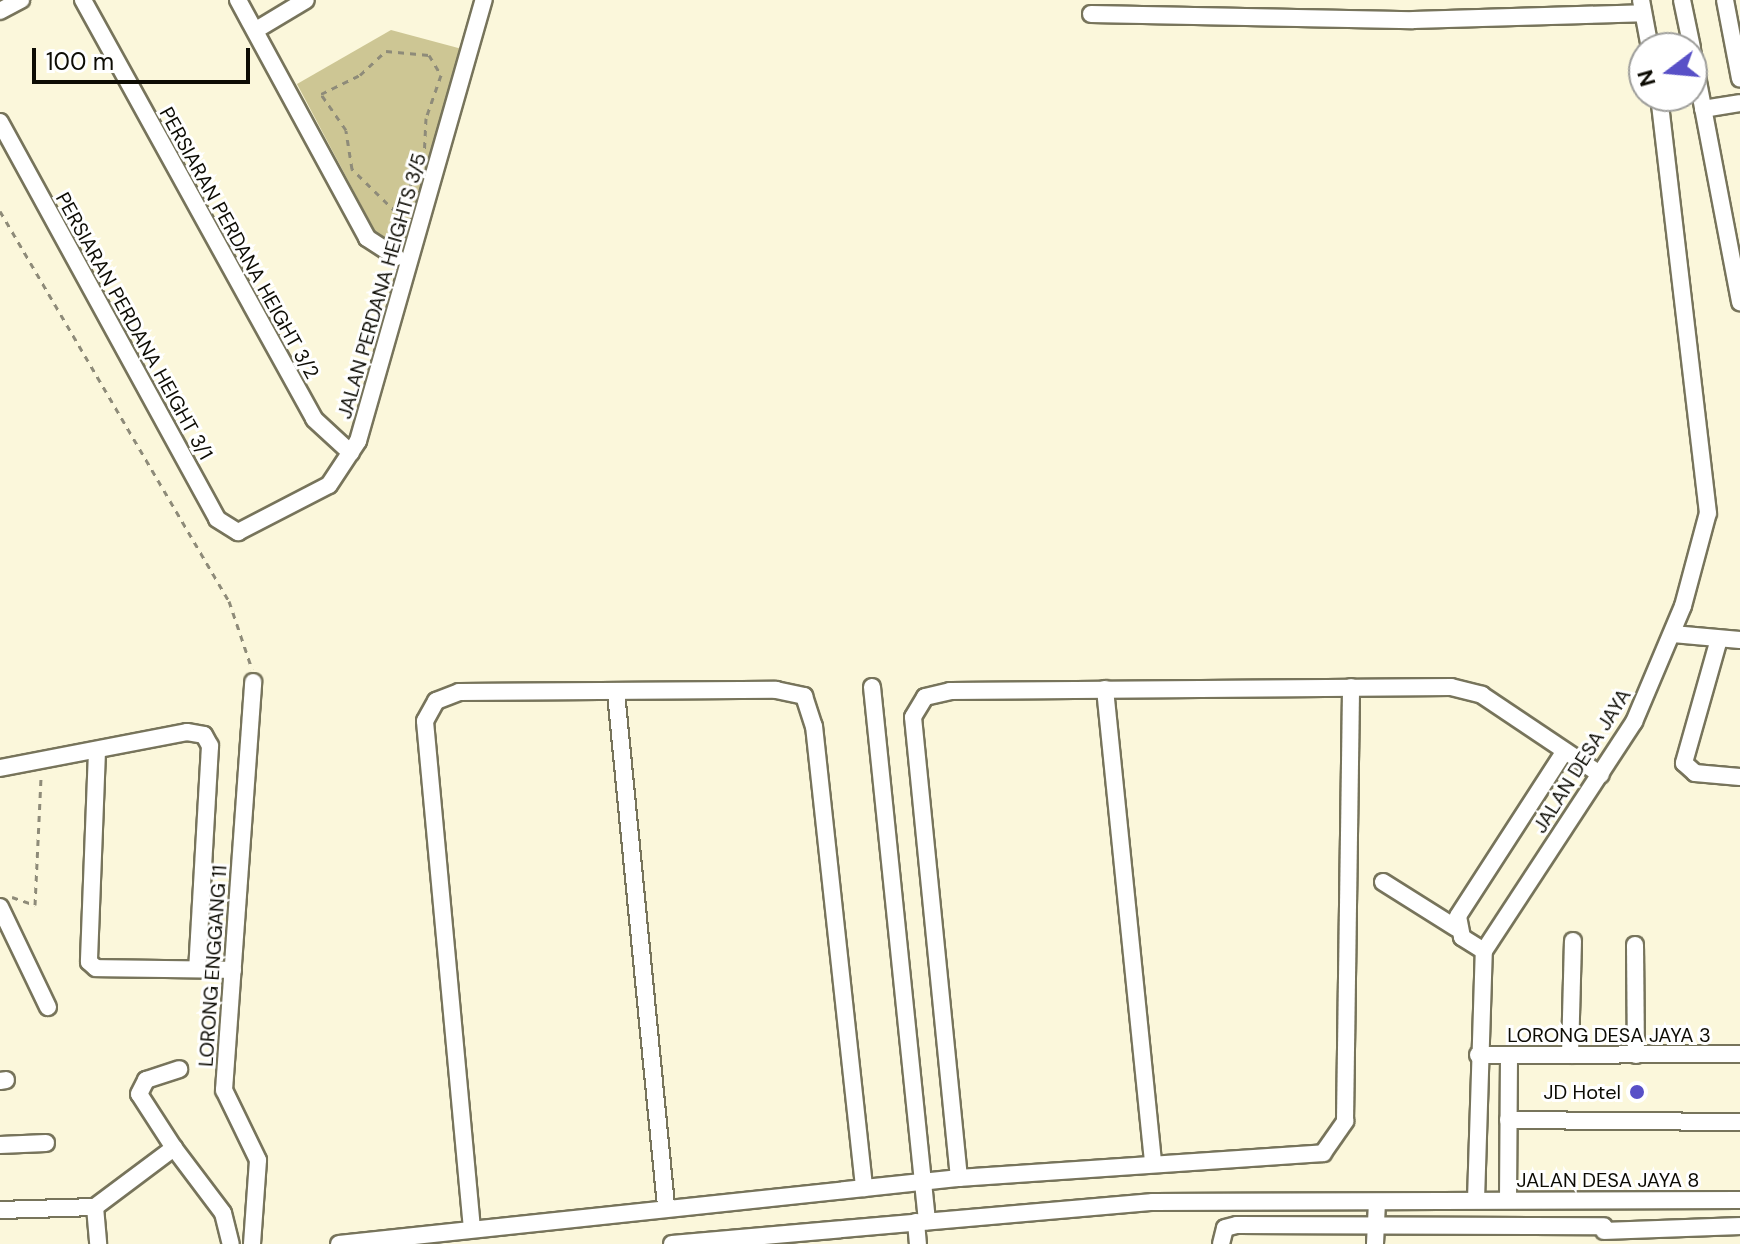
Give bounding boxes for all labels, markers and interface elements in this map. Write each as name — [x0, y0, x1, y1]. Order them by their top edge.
scale bar — [36, 32, 254, 82]
north arrow — [1628, 32, 1708, 112]
text: 100 m — [46, 46, 114, 77]
text: N — [1630, 66, 1663, 90]
street label: PERSIARAN PERDANA HEIGHT 3/2 — [154, 103, 324, 383]
street label: JALAN PERDANA HEIGHTS 3/5 — [333, 150, 431, 422]
street label: PERSIARAN PERDANA HEIGHT 3/1 — [50, 188, 218, 464]
street label: JALAN DESA JAYA — [1528, 684, 1636, 838]
street label: LORONG ENGGANG 11 — [194, 864, 232, 1068]
street label: LORONG DESA JAYA 3 — [1507, 1023, 1711, 1047]
place label: JD Hotel — [1543, 1080, 1621, 1104]
marker: JD Hotel — [1628, 1083, 1646, 1101]
street label: JALAN DESA JAYA 8 — [1516, 1168, 1700, 1192]

